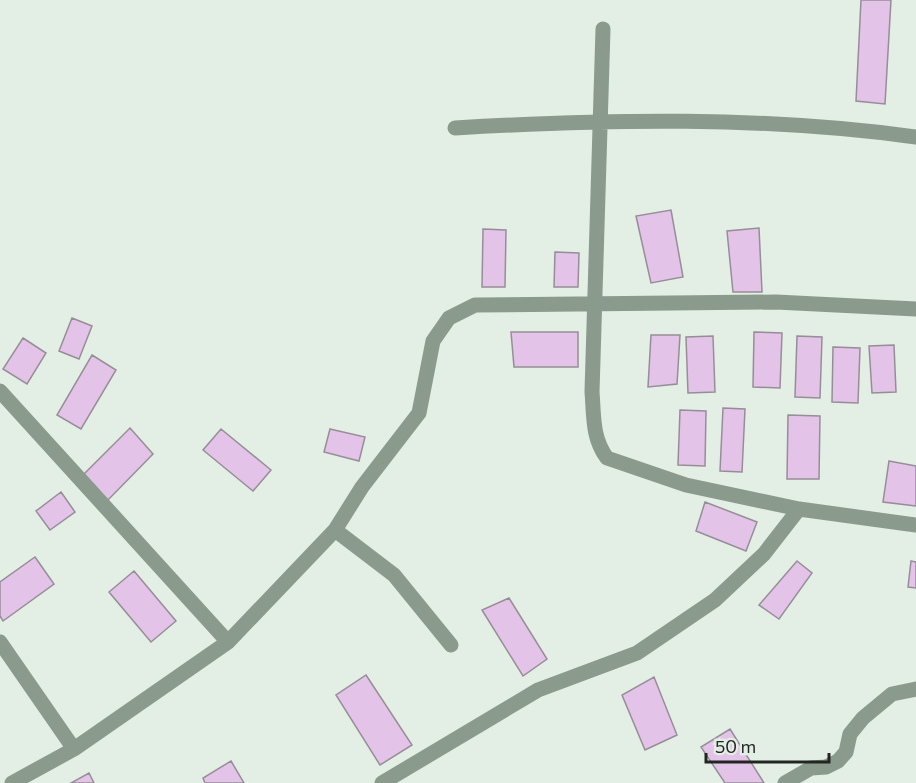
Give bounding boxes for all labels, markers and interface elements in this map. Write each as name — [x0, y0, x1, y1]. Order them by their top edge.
scale bar — [706, 726, 829, 764]
text: 50 m — [715, 735, 756, 757]

